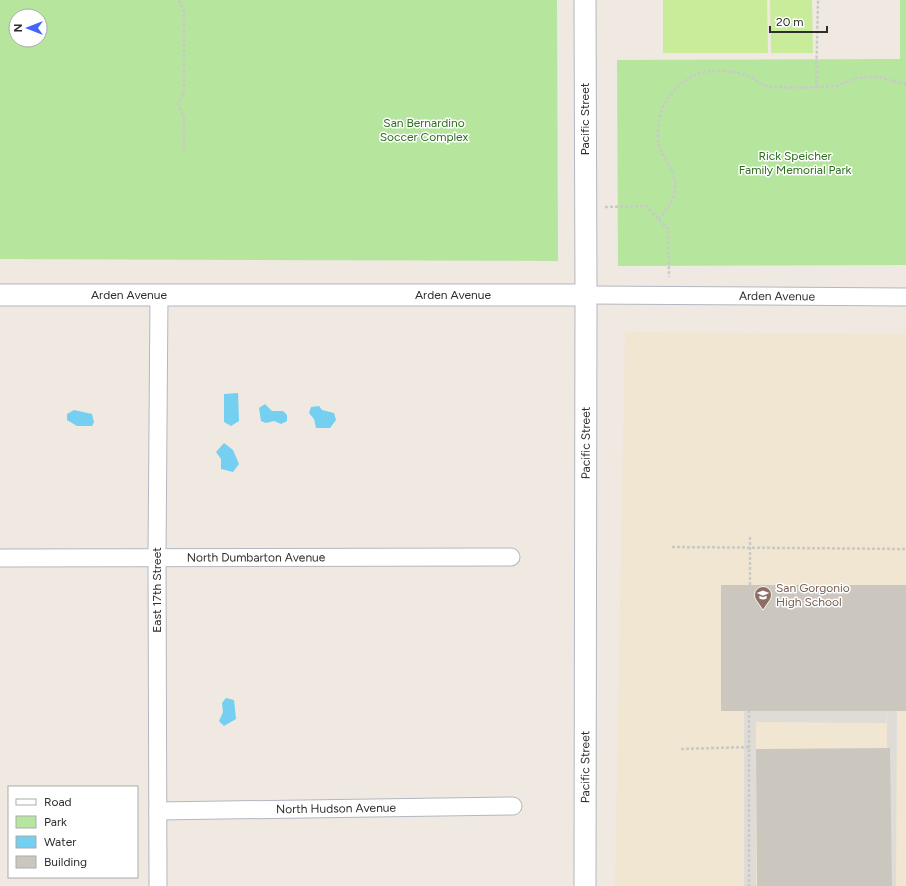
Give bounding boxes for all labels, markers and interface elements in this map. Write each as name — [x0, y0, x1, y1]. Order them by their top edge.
north arrow — [8, 8, 48, 48]
scale bar — [770, 8, 827, 34]
text: 20 m — [776, 15, 804, 29]
text: N — [12, 24, 25, 32]
street label: Pacific Street — [578, 82, 592, 155]
park label: San Bernardino Soccer Complex — [380, 116, 469, 144]
park label: Rick Speicher Family Memorial Park — [739, 149, 852, 177]
street label: Arden Avenue — [91, 288, 167, 302]
street label: Arden Avenue — [415, 288, 491, 302]
street label: Arden Avenue — [739, 289, 816, 303]
street label: Pacific Street — [579, 406, 593, 479]
street label: East 17th Street — [150, 547, 164, 633]
street label: North Dumbarton Avenue — [187, 550, 326, 565]
place label: San Gorgonio High School — [776, 581, 850, 609]
school or university icon: San Gorgonio High School — [753, 585, 773, 610]
street label: Pacific Street — [578, 730, 592, 803]
legend — [8, 786, 138, 878]
text: Road — [44, 795, 72, 809]
street label: North Hudson Avenue — [276, 801, 397, 816]
text: Park — [44, 815, 67, 829]
text: Water — [44, 835, 76, 849]
text: Building — [44, 855, 87, 869]

